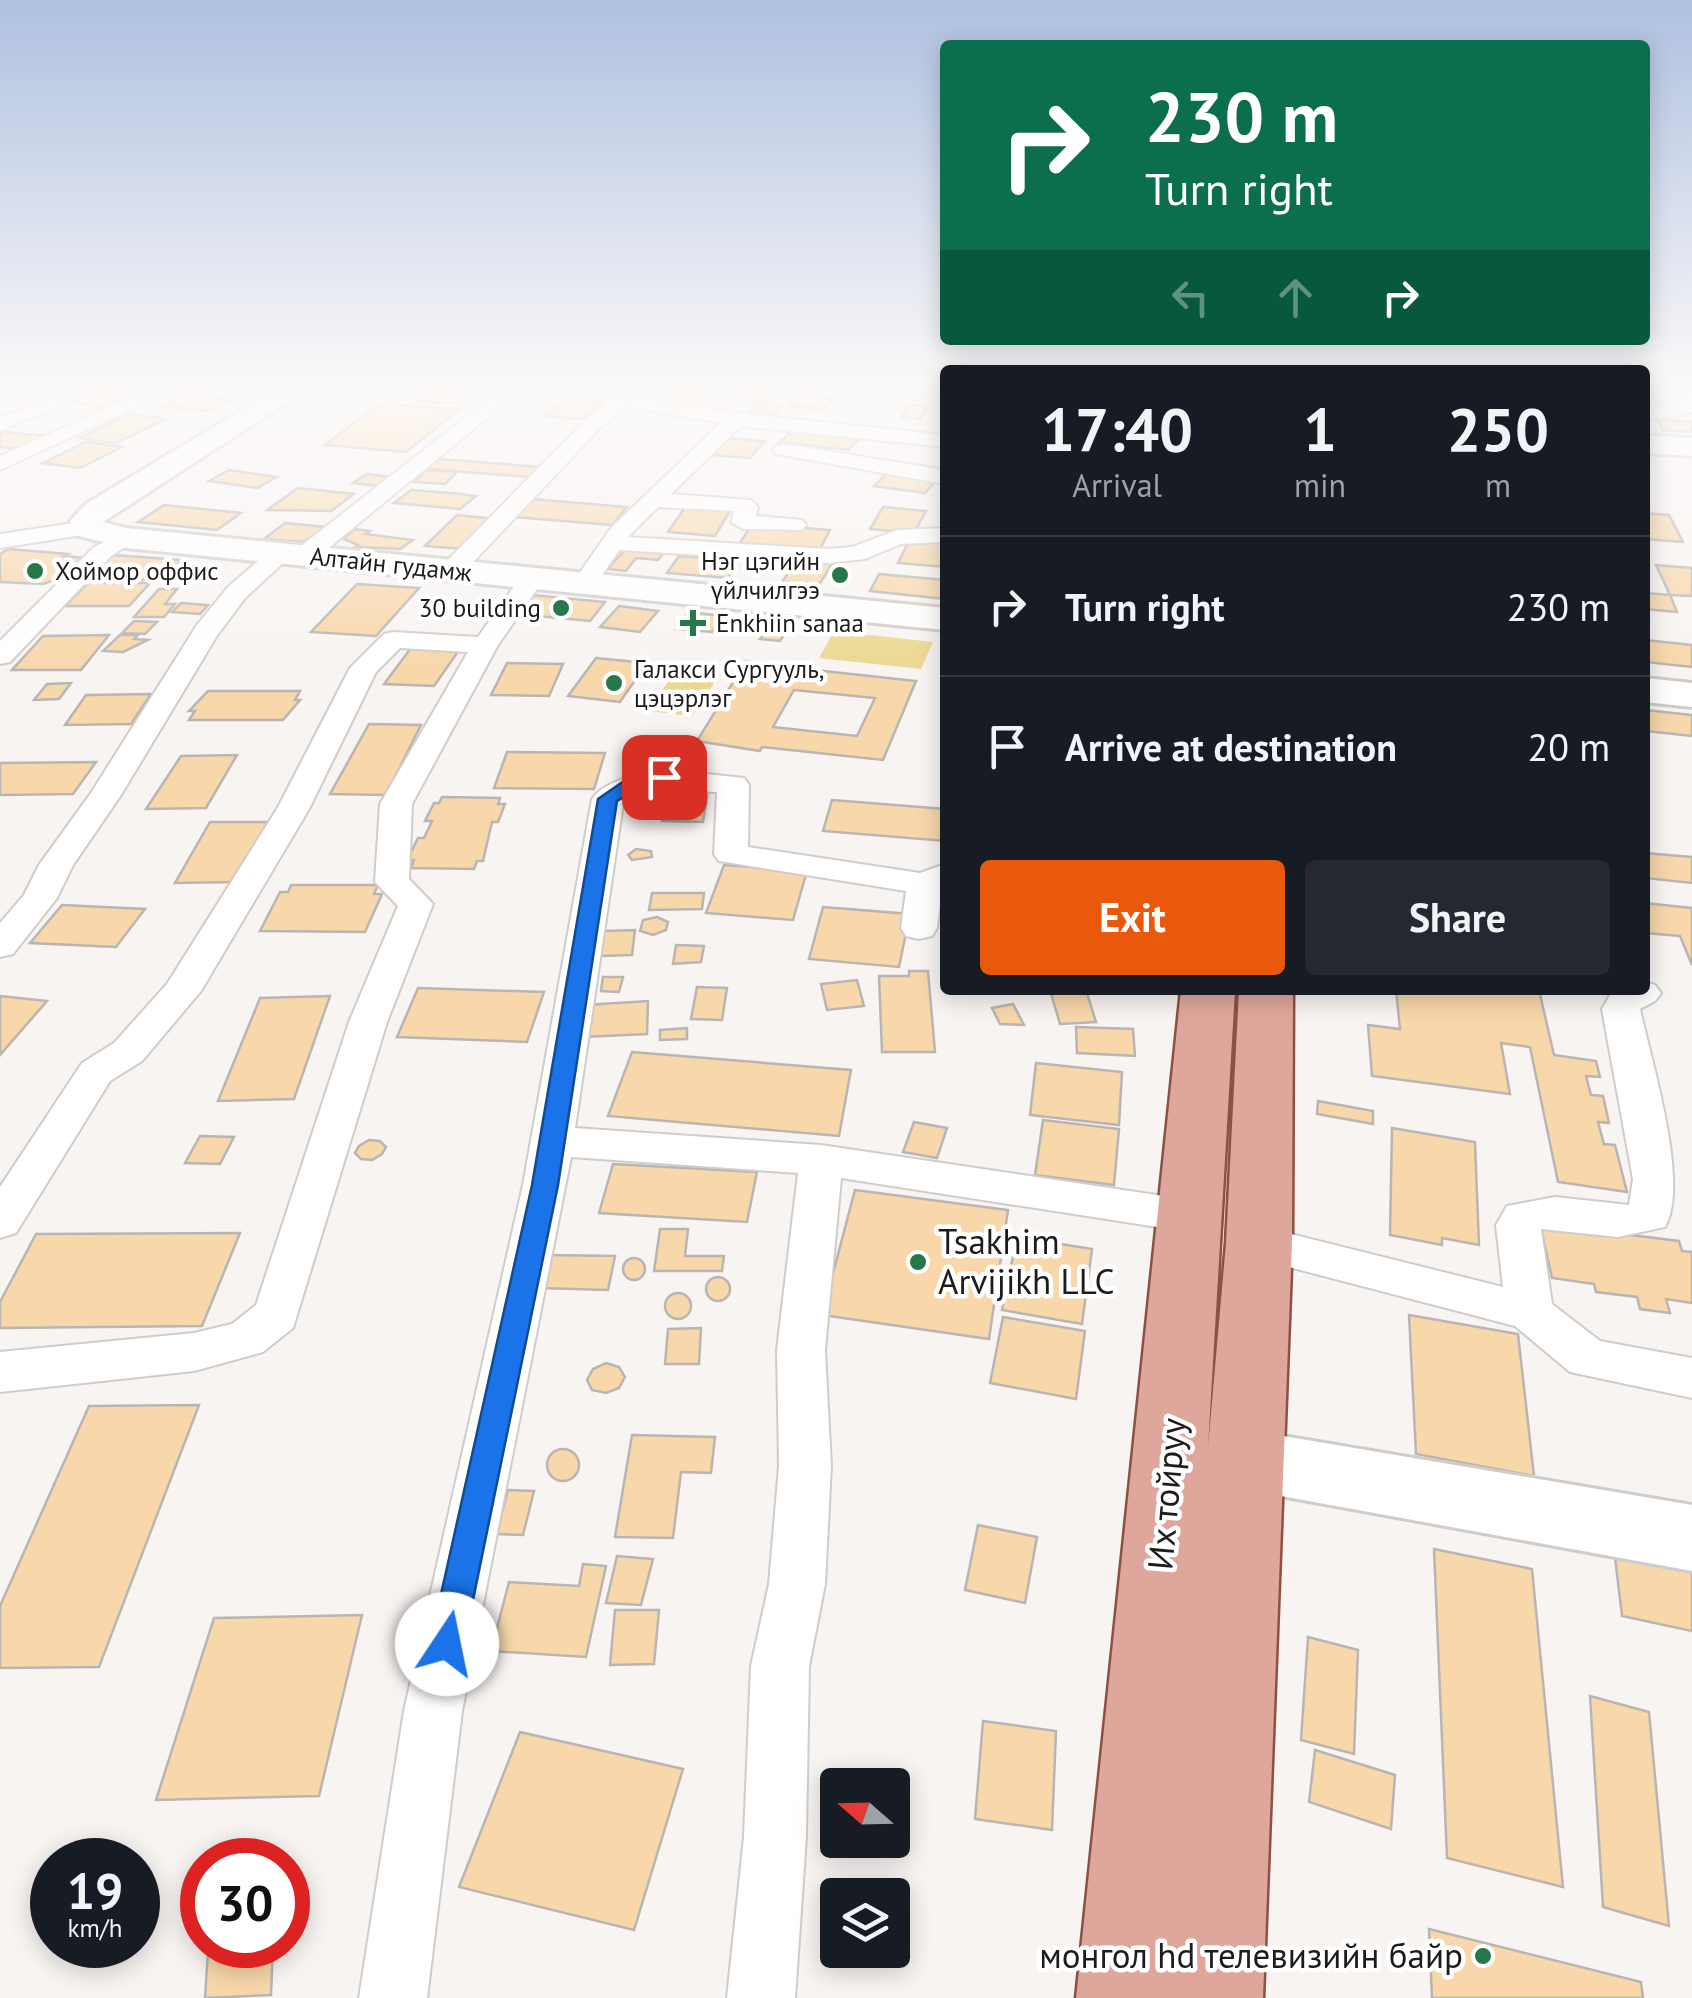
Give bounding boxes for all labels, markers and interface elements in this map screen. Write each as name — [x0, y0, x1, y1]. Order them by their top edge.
text: 230 m — [1145, 71, 1338, 161]
icon: right — [980, 80, 1110, 210]
text: Turn right — [1145, 159, 1333, 217]
icon: left — [1163, 270, 1218, 325]
icon: ahead — [1268, 270, 1323, 325]
icon: right — [1373, 270, 1428, 325]
text: 17:40 — [1041, 390, 1193, 468]
text: 1 — [1303, 390, 1337, 468]
text: 250 — [1447, 390, 1549, 468]
text: Arrival — [1072, 464, 1162, 506]
text: min — [1294, 464, 1346, 506]
text: m — [1485, 464, 1511, 506]
street label: Алтайн гудамж — [309, 540, 474, 588]
place label: Нэг цэгийн үйлчилгээ — [701, 545, 820, 606]
place label: Хоймор оффис — [55, 555, 218, 587]
marker: Хоймор оффис — [24, 560, 46, 582]
marker: Нэг цэгийн үйлчилгээ — [829, 564, 851, 586]
icon: right — [980, 579, 1035, 634]
text: Turn right — [1065, 582, 1225, 631]
text: 230 m — [1507, 582, 1610, 631]
place label: 30 building — [419, 592, 541, 624]
marker: 30 building — [550, 597, 572, 619]
place label: Enkhiin sanaa — [716, 607, 864, 639]
marker: Enkhiin sanaa — [680, 610, 706, 636]
place label: Галакси Сургууль, цэцэрлэг — [634, 653, 824, 714]
marker: Галакси Сургууль, цэцэрлэг — [603, 672, 625, 694]
icon: arrive — [980, 719, 1035, 774]
text: Arrive at destination — [1065, 722, 1397, 771]
text: 20 m — [1528, 722, 1610, 771]
pin — [622, 735, 707, 820]
icon: arrive — [637, 750, 692, 805]
button: Exit — [980, 860, 1285, 975]
button: Share — [1305, 860, 1610, 975]
place label: Tsakhim Arvijikh LLC — [938, 1218, 1114, 1304]
marker: Tsakhim Arvijikh LLC — [907, 1251, 929, 1273]
street label: Их тойруу — [1136, 1416, 1196, 1572]
position arrow — [395, 1592, 499, 1696]
north arrow — [820, 1768, 910, 1858]
map controls — [820, 1768, 910, 1968]
speed limit sign: 30 — [180, 1838, 310, 1968]
text: 19 — [67, 1858, 123, 1923]
button: layers — [820, 1878, 910, 1968]
text: km/h — [68, 1912, 122, 1944]
place label: монгол hd телевизийн байр — [1039, 1932, 1463, 1978]
marker: монгол hd телевизийн байр — [1472, 1945, 1494, 1967]

